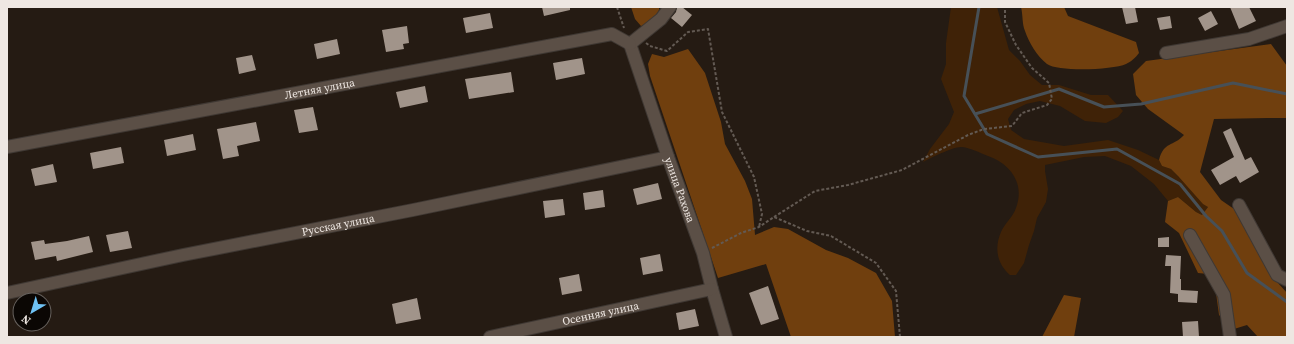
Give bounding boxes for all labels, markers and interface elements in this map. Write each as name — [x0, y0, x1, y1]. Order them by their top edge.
street label: Летняя улица — [283, 75, 356, 103]
street label: улица Рахова — [661, 155, 699, 225]
street label: Русская улица — [300, 210, 376, 239]
north arrow — [12, 292, 52, 332]
street label: Осенняя улица — [561, 297, 641, 329]
text: N — [18, 311, 34, 328]

